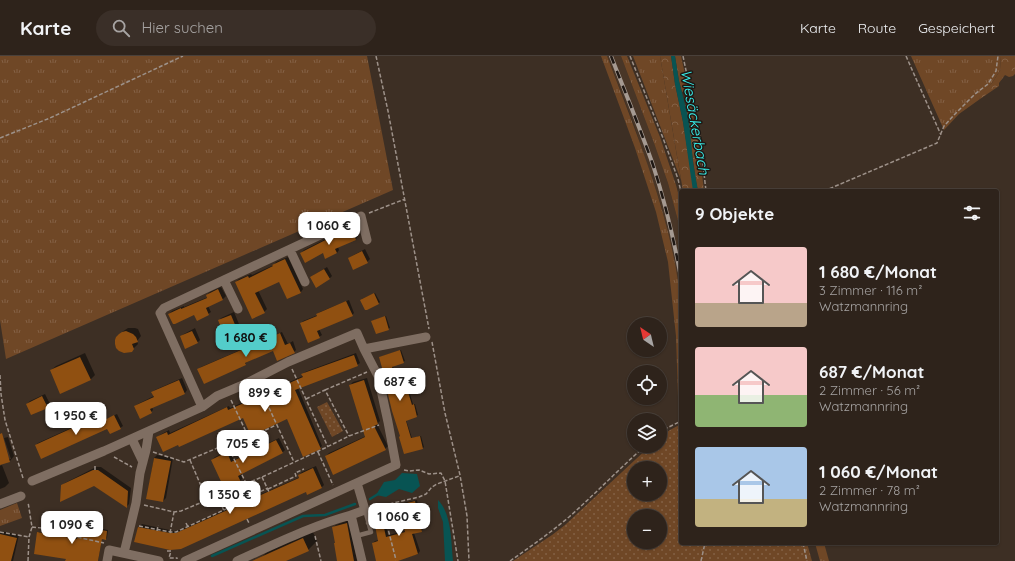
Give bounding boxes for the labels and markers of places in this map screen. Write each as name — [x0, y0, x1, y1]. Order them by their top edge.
pin: 1 060 € — [292, 212, 366, 246]
pin: 1 680 € — [209, 324, 283, 358]
pin: 687 € — [372, 368, 428, 402]
pin: 899 € — [237, 379, 293, 413]
pin: 1 950 € — [39, 402, 113, 436]
pin: 705 € — [215, 430, 271, 464]
pin: 1 350 € — [193, 481, 267, 515]
pin: 1 060 € — [362, 503, 436, 537]
pin: 1 090 € — [35, 511, 109, 545]

